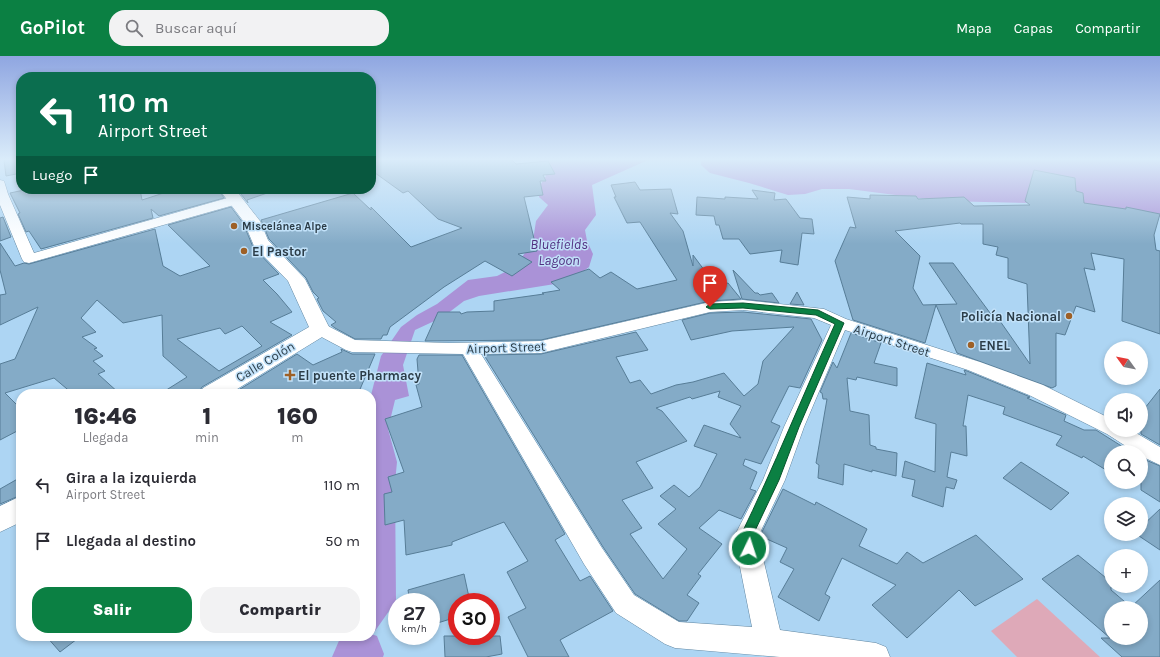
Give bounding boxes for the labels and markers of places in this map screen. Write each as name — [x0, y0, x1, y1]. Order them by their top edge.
place label: Miscelánea Alpe — [242, 220, 327, 233]
marker: Miscelánea Alpe — [229, 221, 239, 231]
place label: El Pastor — [252, 244, 307, 259]
marker: El Pastor — [239, 246, 249, 256]
pin — [693, 266, 727, 307]
place label: Policía Nacional — [961, 309, 1061, 324]
marker: Policía Nacional — [1064, 311, 1074, 321]
place label: ENEL — [979, 338, 1011, 353]
marker: ENEL — [966, 340, 976, 350]
place label: El puente Pharmacy — [298, 368, 421, 383]
marker: El puente Pharmacy — [285, 370, 295, 380]

